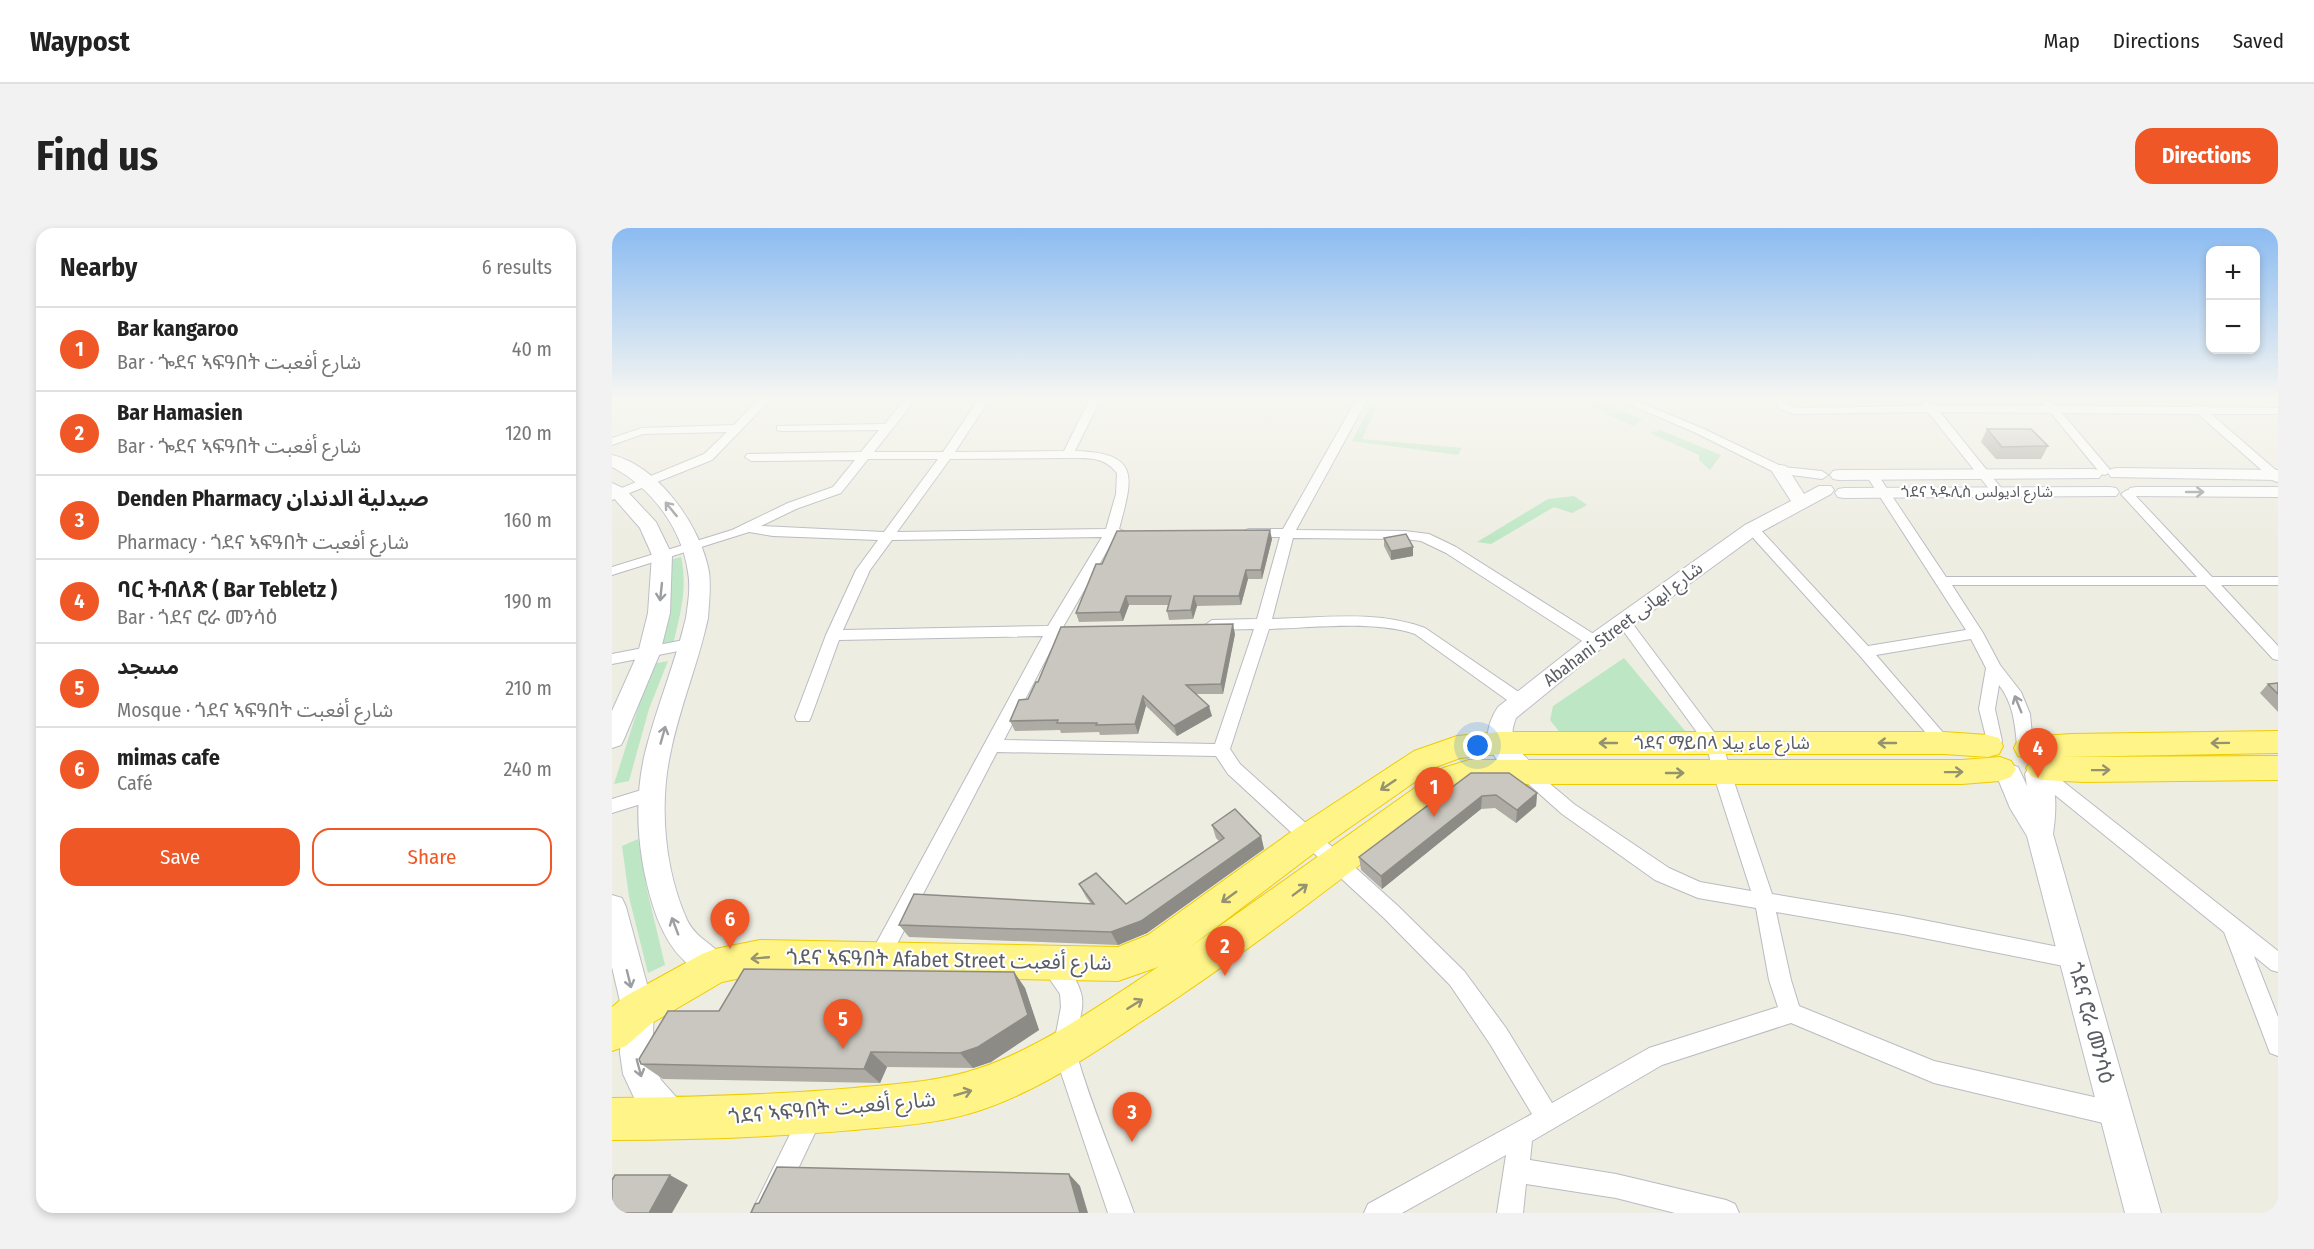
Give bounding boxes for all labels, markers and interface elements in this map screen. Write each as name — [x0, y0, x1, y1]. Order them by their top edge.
text: Waypost — [30, 25, 130, 58]
text: Map — [2043, 28, 2080, 54]
text: Directions — [2113, 28, 2200, 54]
text: Saved — [2233, 28, 2284, 54]
button: Directions — [2135, 128, 2278, 184]
text: Find us — [36, 131, 158, 181]
map controls — [2206, 246, 2260, 354]
button: + — [2206, 246, 2260, 300]
text: Nearby — [60, 252, 137, 283]
text: 6 results — [482, 255, 552, 279]
button: − — [2206, 300, 2260, 354]
text: Bar kangaroo — [117, 315, 239, 342]
text: 1 — [75, 337, 84, 361]
text: 40 m — [512, 337, 552, 361]
text: Bar · ጐደና ኣፍዓበት شارع أفعبت — [117, 350, 361, 374]
text: Bar Hamasien — [117, 399, 243, 426]
text: 2 — [75, 421, 84, 445]
text: 120 m — [505, 421, 552, 445]
text: Bar · ጐደና ኣፍዓበት شارع أفعبت — [117, 434, 361, 458]
street label: ጎደና ኣዱሊስ شارع اديولس — [1901, 483, 2053, 504]
text: Denden Pharmacy صيدلية الدندان — [117, 485, 429, 512]
one-way arrow — [2184, 486, 2204, 498]
one-way arrow — [665, 501, 678, 517]
text: 3 — [75, 508, 84, 532]
text: 160 m — [504, 508, 552, 532]
text: Pharmacy · ጎደና ኣፍዓበት شارع أفعبت — [117, 530, 409, 554]
street label: Abahani Street شارع ابهانى — [1539, 557, 1709, 693]
text: ባር ትብለጽ ( Bar Tebletz ) — [117, 576, 337, 603]
one-way arrow — [655, 581, 666, 601]
text: 4 — [74, 589, 85, 613]
text: 190 m — [504, 589, 552, 613]
text: Bar · ጎደና ሮራ መንሳዕ — [117, 605, 278, 629]
text: مسجد — [117, 653, 179, 680]
text: 5 — [75, 676, 84, 700]
text: 210 m — [505, 676, 552, 700]
one-way arrow — [2012, 695, 2023, 713]
text: Mosque · ጎደና ኣፍዓበት شارع أفعبت — [117, 698, 393, 722]
one-way arrow — [658, 726, 669, 745]
pin: 4 — [2018, 728, 2058, 778]
your location — [1463, 731, 1492, 760]
street label: ጎደና ማይበላ شارع ماء بيلا — [1634, 732, 1810, 757]
one-way arrow — [1599, 737, 1619, 749]
one-way arrow — [1878, 737, 1898, 749]
one-way arrow — [2210, 737, 2230, 749]
text: mimas cafe — [117, 744, 220, 771]
text: 6 — [74, 757, 85, 781]
text: 240 m — [503, 757, 552, 781]
one-way arrow — [2090, 764, 2110, 775]
one-way arrow — [1943, 766, 1963, 778]
one-way arrow — [1664, 767, 1684, 779]
pin: 1 — [1414, 768, 1454, 817]
text: Café — [117, 771, 153, 795]
one-way arrow — [1381, 779, 1397, 791]
button: Save — [60, 828, 300, 886]
button: Share — [312, 828, 552, 886]
one-way arrow — [1292, 884, 1308, 897]
one-way arrow — [1221, 890, 1237, 903]
pin: 6 — [710, 900, 750, 949]
one-way arrow — [669, 917, 680, 936]
pin: 2 — [1206, 926, 1244, 976]
street label: ጎደና ኣፍዓበት Afabet Street شارع أفعبت — [786, 944, 1112, 978]
one-way arrow — [751, 953, 770, 964]
street label: ጎደና ሮራ መንሳዕ — [2062, 959, 2120, 1087]
one-way arrow — [624, 970, 635, 989]
one-way arrow — [1126, 998, 1143, 1010]
pin: 5 — [824, 1000, 862, 1049]
one-way arrow — [634, 1058, 646, 1077]
street label: ጎደና ኣፍዓበት شارع أفعبت — [727, 1086, 937, 1132]
one-way arrow — [953, 1087, 972, 1098]
pin: 3 — [1112, 1092, 1152, 1142]

